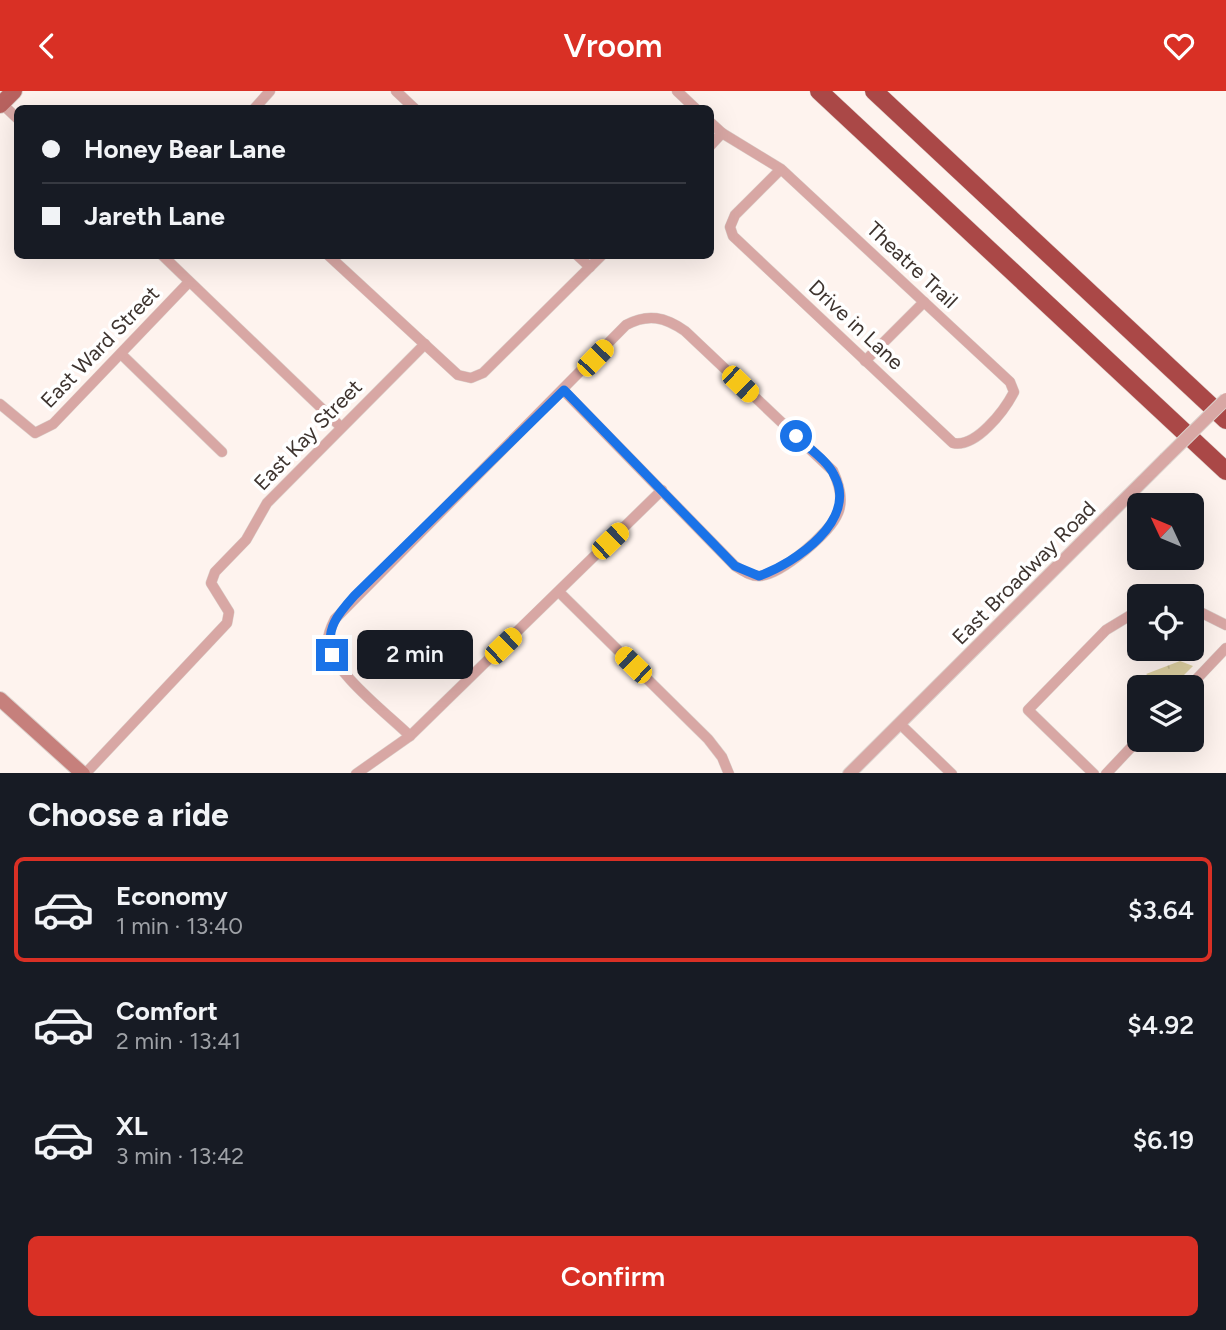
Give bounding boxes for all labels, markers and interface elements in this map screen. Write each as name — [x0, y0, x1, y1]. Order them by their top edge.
icon: back — [28, 27, 66, 65]
text: Vroom — [564, 27, 662, 65]
icon: heart — [1160, 27, 1198, 65]
text: Honey Bear Lane — [84, 133, 286, 165]
text: Jareth Lane — [84, 200, 225, 232]
street label: Theatre Trail — [862, 216, 963, 313]
street label: Drive in Lane — [804, 274, 909, 375]
street label: East Ward Street — [35, 281, 164, 413]
car — [573, 336, 618, 380]
car — [718, 362, 763, 406]
street label: East Kay Street — [249, 374, 367, 495]
route start — [780, 420, 812, 452]
north arrow — [1127, 493, 1204, 571]
map controls — [1127, 493, 1204, 752]
street label: East Broadway Road — [947, 496, 1101, 650]
car — [588, 519, 633, 563]
button: locate — [1127, 584, 1204, 661]
car — [481, 624, 526, 668]
callout: 2 min — [356, 631, 472, 679]
route end — [316, 639, 348, 671]
text: 2 min — [386, 640, 444, 668]
car — [611, 643, 656, 687]
button: layers — [1127, 675, 1204, 752]
text: Choose a ride — [28, 796, 229, 834]
icon: car — [32, 878, 95, 941]
text: Economy — [116, 880, 228, 912]
text: $3.64 — [1128, 894, 1194, 926]
text: 1 min · 13:40 — [116, 912, 243, 940]
icon: car — [32, 993, 95, 1056]
text: Comfort — [116, 995, 218, 1027]
text: $4.92 — [1127, 1009, 1194, 1041]
text: 2 min · 13:41 — [116, 1027, 241, 1055]
icon: car — [32, 1108, 95, 1171]
text: XL — [116, 1110, 148, 1142]
text: $6.19 — [1133, 1124, 1194, 1156]
text: 3 min · 13:42 — [116, 1142, 244, 1170]
button: Confirm — [28, 1236, 1198, 1316]

